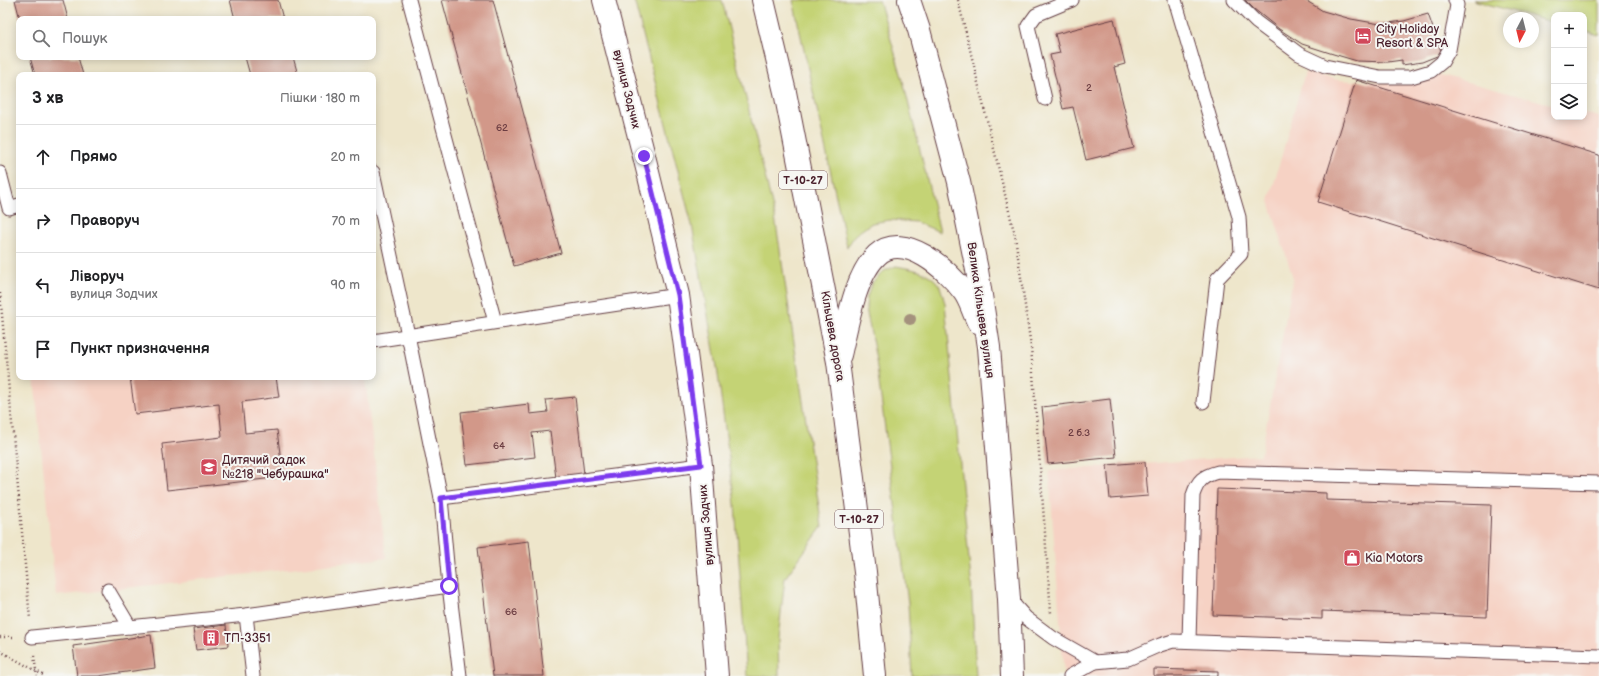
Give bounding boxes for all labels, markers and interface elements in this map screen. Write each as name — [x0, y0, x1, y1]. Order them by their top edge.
north arrow — [1503, 12, 1539, 48]
map controls — [1551, 12, 1587, 120]
button: + — [1551, 12, 1587, 48]
search box — [16, 16, 376, 60]
place label: City Holiday Resort & SPA — [1376, 22, 1449, 51]
hotel icon: City Holiday Resort & SPA — [1353, 26, 1373, 46]
icon: search — [30, 27, 52, 49]
text: Пошук — [62, 29, 108, 48]
street label: вулиця Зодчих — [609, 48, 644, 131]
button: − — [1551, 48, 1587, 84]
house number: 2 — [1086, 82, 1092, 94]
button: layers — [1551, 84, 1587, 120]
text: 3 хв — [32, 88, 64, 108]
text: Пішки · 180 m — [280, 90, 360, 106]
house number: 62 — [496, 122, 508, 134]
icon: ahead — [32, 146, 54, 168]
text: Прямо — [70, 147, 117, 166]
route end — [635, 147, 653, 165]
text: 20 m — [330, 149, 360, 165]
road number: Т-10-27 — [779, 171, 827, 189]
icon: right — [32, 210, 54, 232]
text: Праворуч — [70, 211, 140, 230]
text: 70 m — [332, 213, 360, 229]
street label: Велика Кільцева вулиця — [964, 241, 998, 379]
text: Ліворуч — [70, 267, 124, 286]
icon: left — [32, 274, 54, 296]
text: 90 m — [331, 277, 360, 293]
text: вулиця Зодчих — [70, 286, 158, 302]
street label: Кільцева дорога — [817, 290, 848, 383]
icon: arrive — [32, 338, 54, 360]
text: Пункт призначення — [70, 339, 210, 358]
house number: 2 б.3 — [1068, 427, 1090, 439]
house number: 64 — [493, 440, 505, 452]
place label: Дитячий садок №218 "Чебурашка" — [222, 453, 329, 482]
school or university icon: Дитячий садок №218 "Чебурашка" — [199, 457, 219, 477]
street label: вулиця Зодчих — [695, 483, 717, 566]
road number: Т-10-27 — [835, 510, 883, 528]
shop icon: Kia Motors — [1342, 548, 1362, 568]
place label: Kia Motors — [1365, 551, 1423, 566]
route start — [440, 577, 458, 595]
house number: 66 — [505, 606, 517, 618]
building icon: ТП-3351 — [201, 628, 221, 648]
place label: ТП-3351 — [224, 631, 271, 646]

